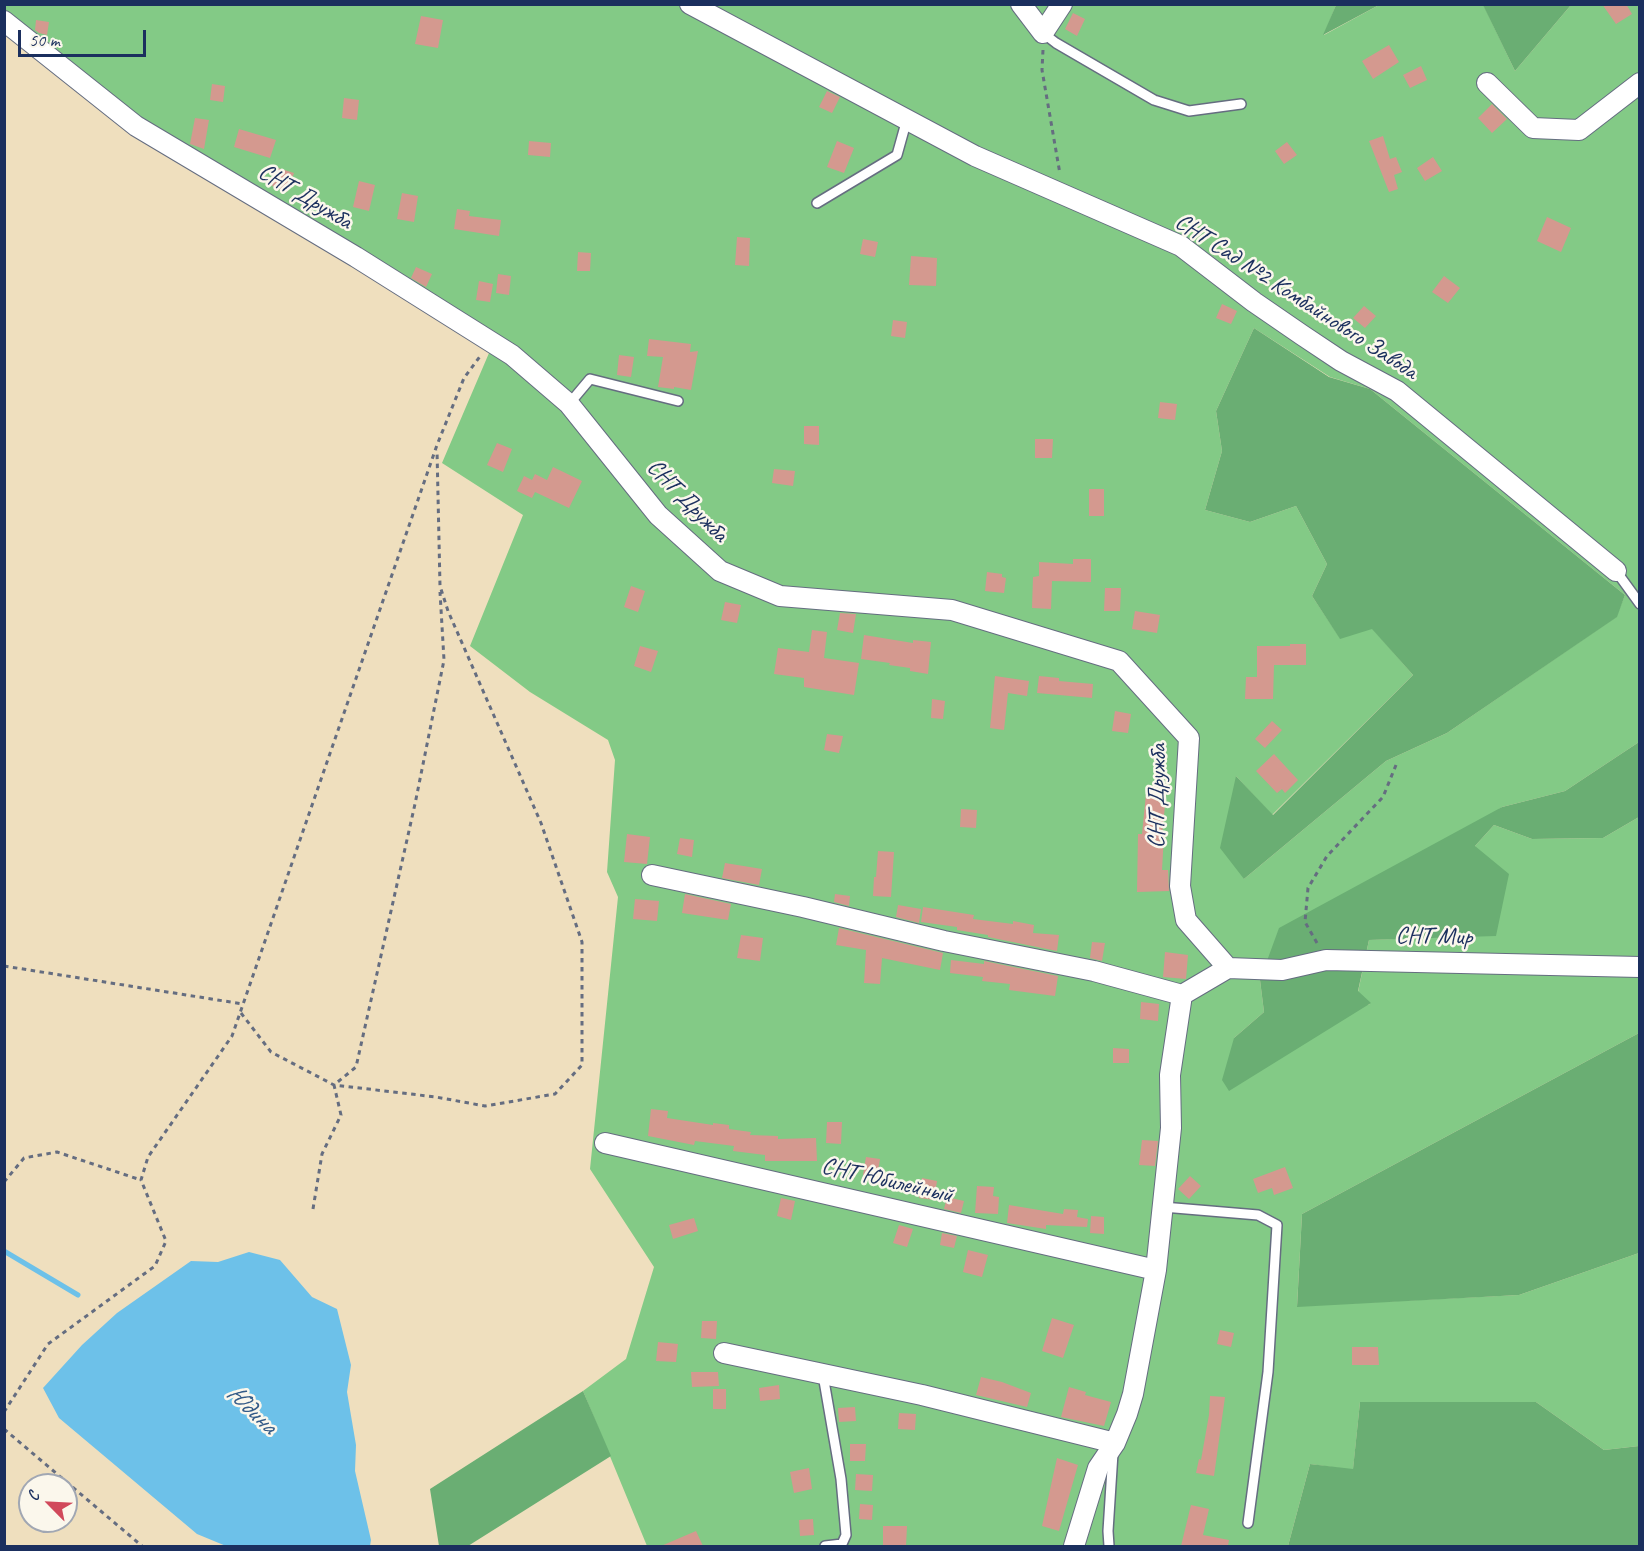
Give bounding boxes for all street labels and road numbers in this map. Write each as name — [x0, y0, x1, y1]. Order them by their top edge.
street label: СНТ Дружба — [253, 158, 357, 236]
street label: СНТ Сад №2 Комбайнового Завода — [1169, 208, 1423, 386]
street label: СНТ Дружба — [640, 453, 734, 549]
street label: СНТ Дружба — [1143, 743, 1173, 849]
street label: СНТ Мир — [1395, 922, 1473, 952]
street label: СНТ Юбилейный — [819, 1152, 955, 1210]

